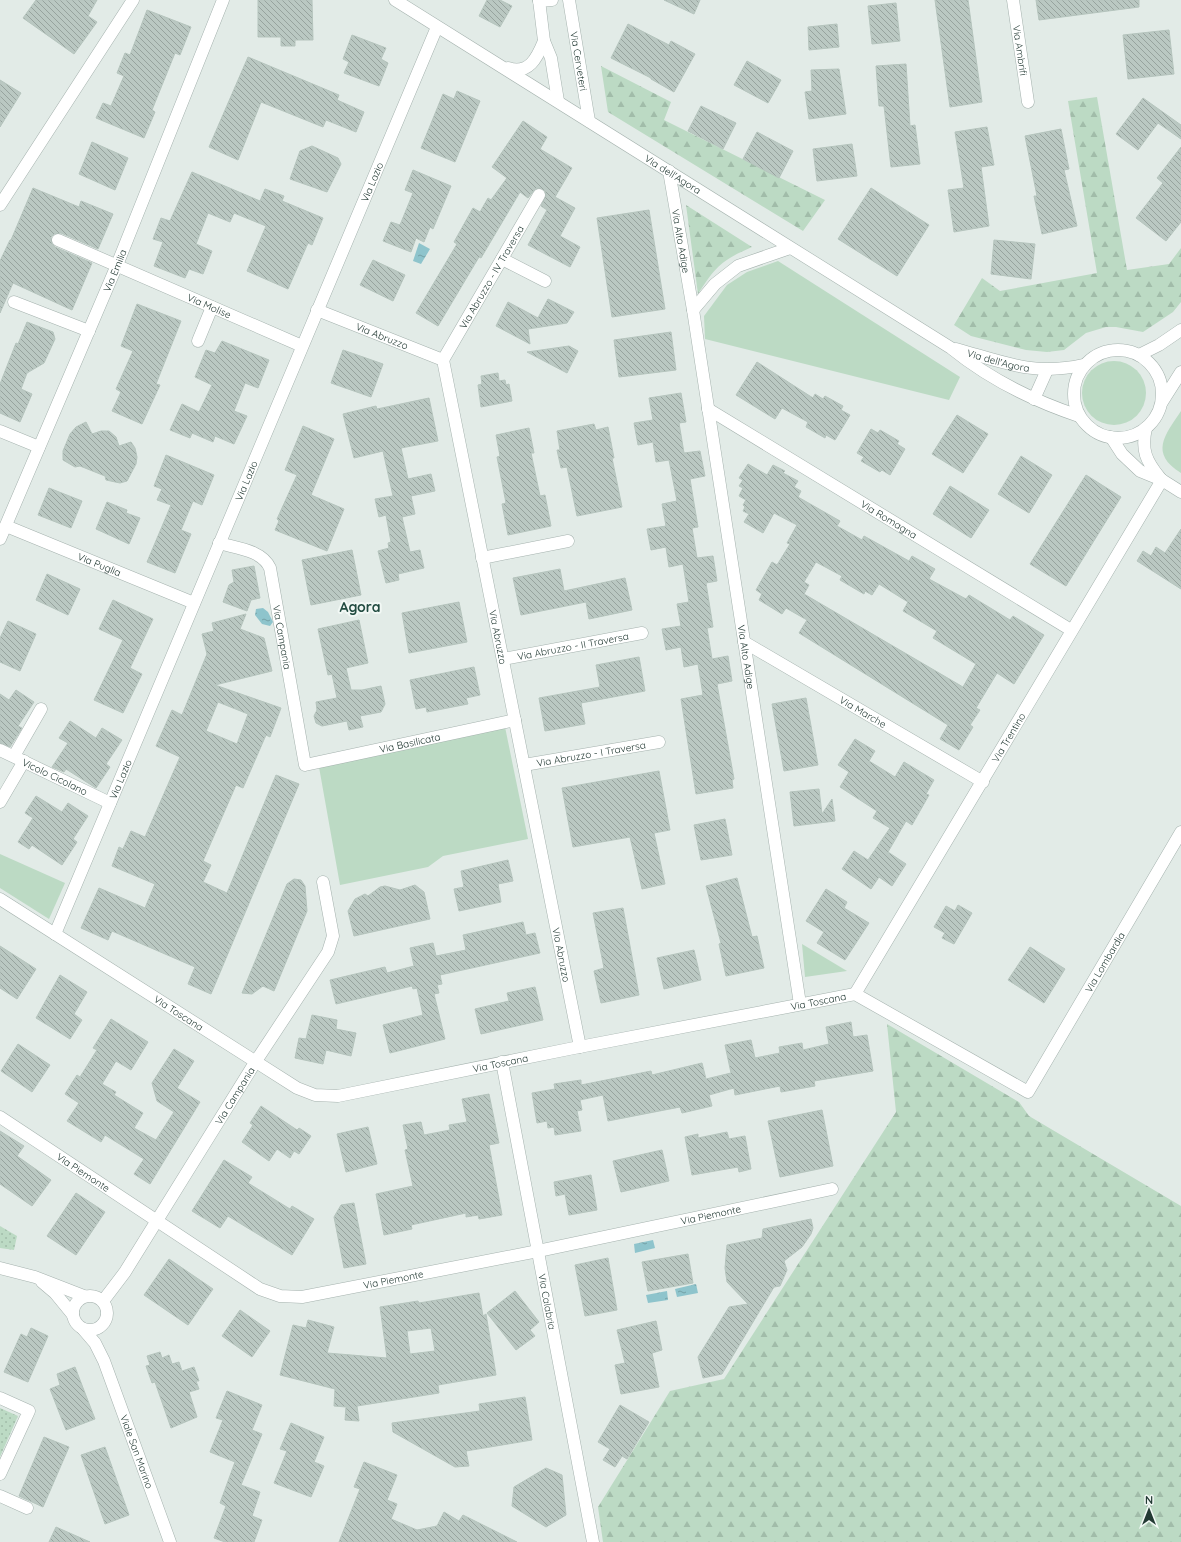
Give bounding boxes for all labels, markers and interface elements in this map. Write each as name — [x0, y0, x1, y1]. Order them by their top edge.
street label: Via Ambrifi — [1010, 24, 1030, 77]
street label: Via Cerveteri — [567, 31, 590, 92]
street label: Via dell'Agora — [642, 152, 703, 197]
street label: Via Lazio — [358, 160, 386, 204]
street label: Via Alto Adige — [669, 208, 693, 274]
street label: Via Abruzzo - IV Traversa — [457, 223, 527, 331]
street label: Via Emilia — [100, 247, 130, 294]
street label: Via Molise — [185, 291, 233, 322]
street label: Via Abruzzo — [354, 320, 410, 353]
street label: Via dell'Agora — [966, 347, 1031, 375]
street label: Via Lazio — [232, 459, 261, 503]
street label: Via Romagna — [858, 498, 919, 542]
street label: Via Puglia — [76, 550, 123, 579]
district label: Agora — [339, 598, 381, 616]
street label: Via Campania — [270, 604, 294, 671]
street label: Via Abruzzo — [486, 609, 510, 665]
street label: Via Alto Adige — [735, 624, 757, 690]
street label: Via Abruzzo - II Traversa — [516, 630, 630, 663]
street label: Via Marche — [837, 693, 889, 731]
street label: Via Trentino — [989, 710, 1029, 765]
street label: Via Basilicata — [378, 730, 442, 756]
street label: Via Abruzzo - I Traversa — [536, 738, 647, 770]
street label: Vicolo Cicolano — [20, 756, 90, 798]
street label: Via Lazio — [107, 758, 135, 801]
street label: Via Abruzzo — [549, 926, 573, 983]
street label: Via Lombardia — [1082, 930, 1128, 995]
street label: Via Toscana — [790, 990, 847, 1013]
street label: Via Toscana — [151, 993, 206, 1034]
street label: Via Toscana — [472, 1051, 529, 1075]
street label: Via Campania — [212, 1065, 258, 1127]
street label: Via Piemonte — [54, 1150, 113, 1195]
street label: Via Piemonte — [680, 1202, 743, 1228]
street label: Via Piemonte — [362, 1267, 425, 1292]
street label: Via Calabria — [535, 1273, 559, 1331]
street label: Viale San Marino — [117, 1413, 156, 1491]
north arrow — [1129, 1490, 1169, 1530]
text: N — [1145, 1493, 1153, 1507]

